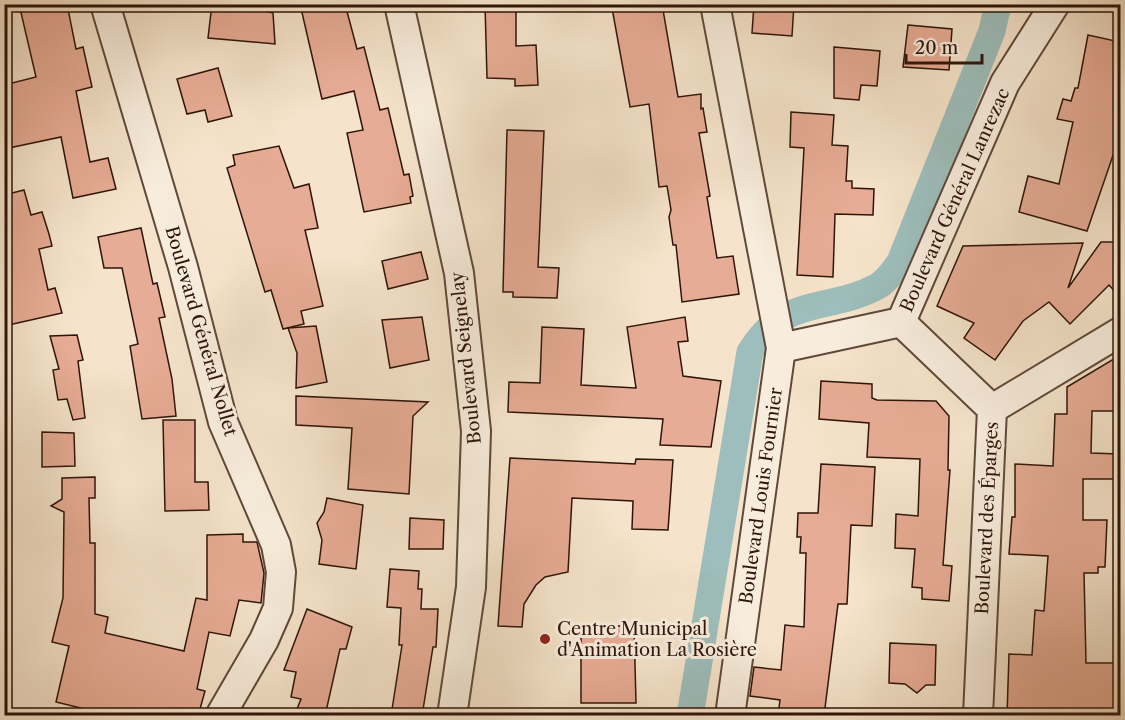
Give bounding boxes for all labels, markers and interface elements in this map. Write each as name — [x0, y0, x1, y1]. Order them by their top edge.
scale bar — [906, 27, 982, 65]
text: 20 m — [915, 37, 959, 59]
street label: Boulevard Général Lanrezac — [896, 85, 1014, 315]
street label: Boulevard Général Nollet — [160, 224, 242, 439]
street label: Boulevard Seignelay — [446, 270, 486, 445]
street label: Boulevard Louis Fournier — [735, 386, 787, 606]
street label: Boulevard des Éparges — [970, 421, 1003, 615]
place label: Centre Municipal d'Animation La Rosière — [557, 618, 757, 661]
marker: Centre Municipal d'Animation La Rosière — [538, 632, 552, 646]

